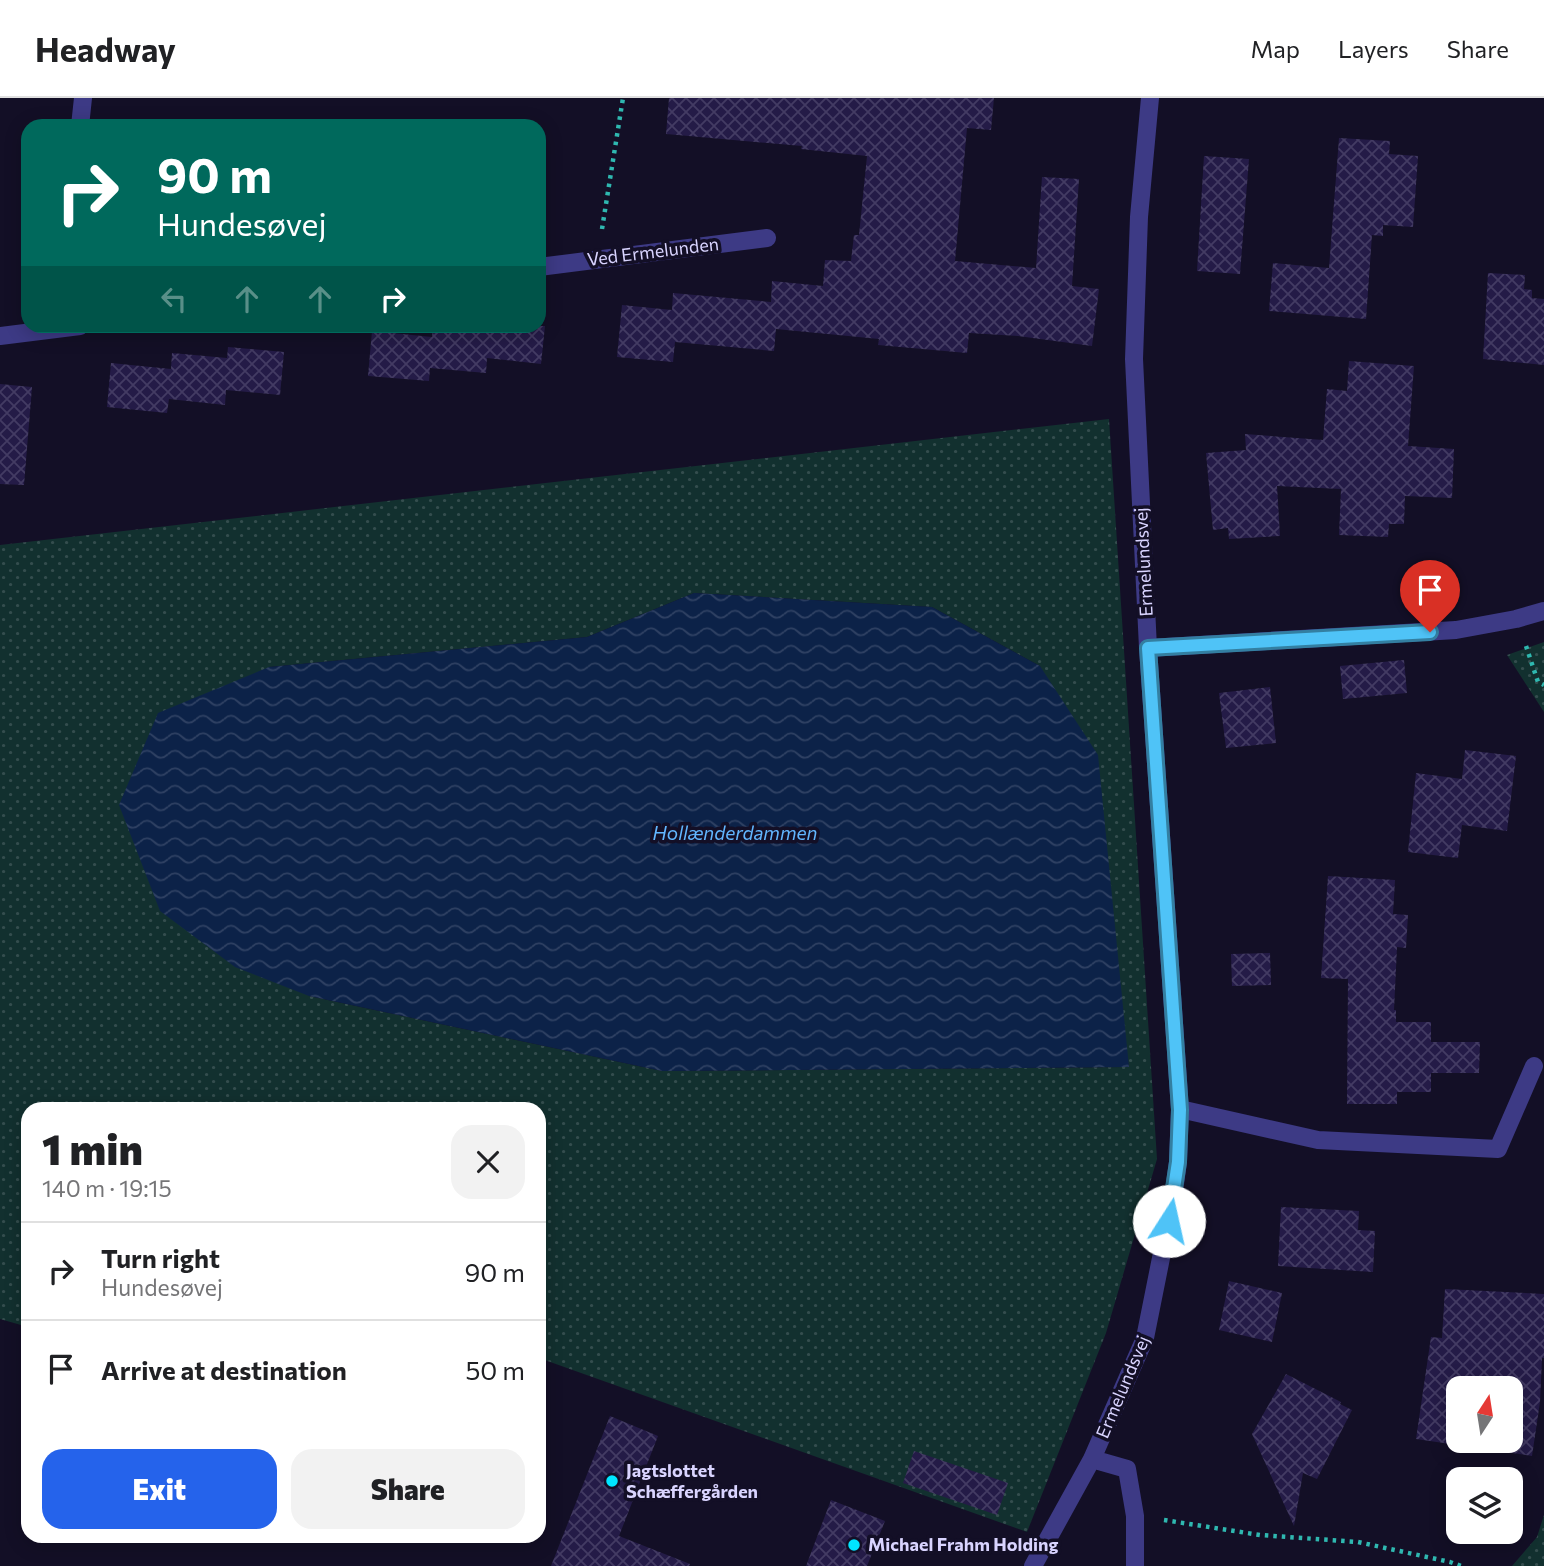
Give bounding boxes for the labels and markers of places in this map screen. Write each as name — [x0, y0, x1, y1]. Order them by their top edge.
pin — [1400, 560, 1460, 632]
place label: Jagtslottet Schæffergården — [626, 1459, 758, 1502]
marker: Jagtslottet Schæffergården — [604, 1473, 620, 1489]
place label: Michael Frahm Holding — [868, 1533, 1058, 1555]
marker: Michael Frahm Holding — [846, 1537, 862, 1553]

